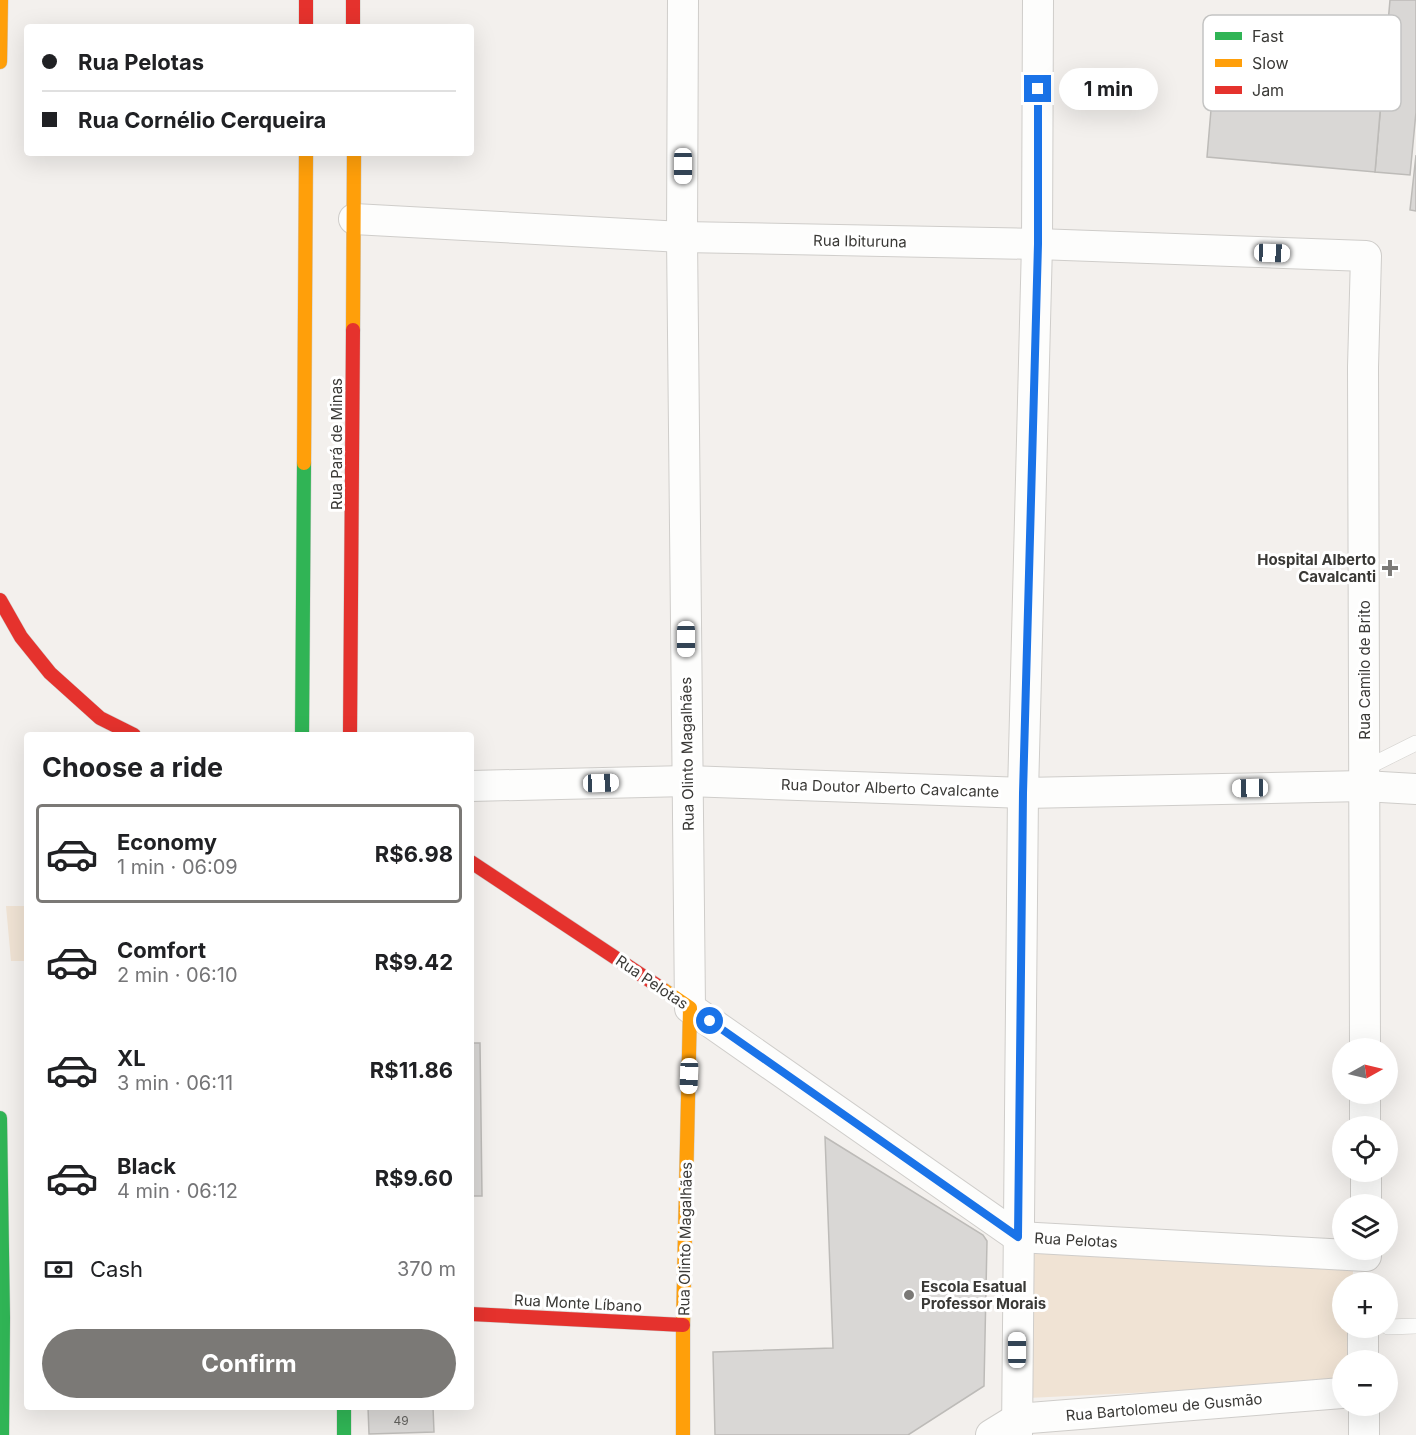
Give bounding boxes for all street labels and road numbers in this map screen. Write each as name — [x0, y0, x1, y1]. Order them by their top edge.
street label: Rua Ibituruna — [813, 231, 907, 251]
street label: Rua Pará de Minas — [327, 378, 346, 510]
street label: Rua Camilo de Brito — [1355, 600, 1374, 740]
street label: Rua Olinto Magalhães — [676, 677, 698, 831]
street label: Rua Doutor Alberto Cavalcante — [781, 775, 999, 801]
street label: Rua Pelotas — [612, 951, 692, 1013]
street label: Rua Olinto Magalhães — [674, 1162, 696, 1316]
street label: Rua Pelotas — [1034, 1228, 1118, 1252]
street label: Rua Monte Líbano — [514, 1290, 642, 1316]
street label: Rua Bartolomeu de Gusmão — [1065, 1389, 1263, 1425]

